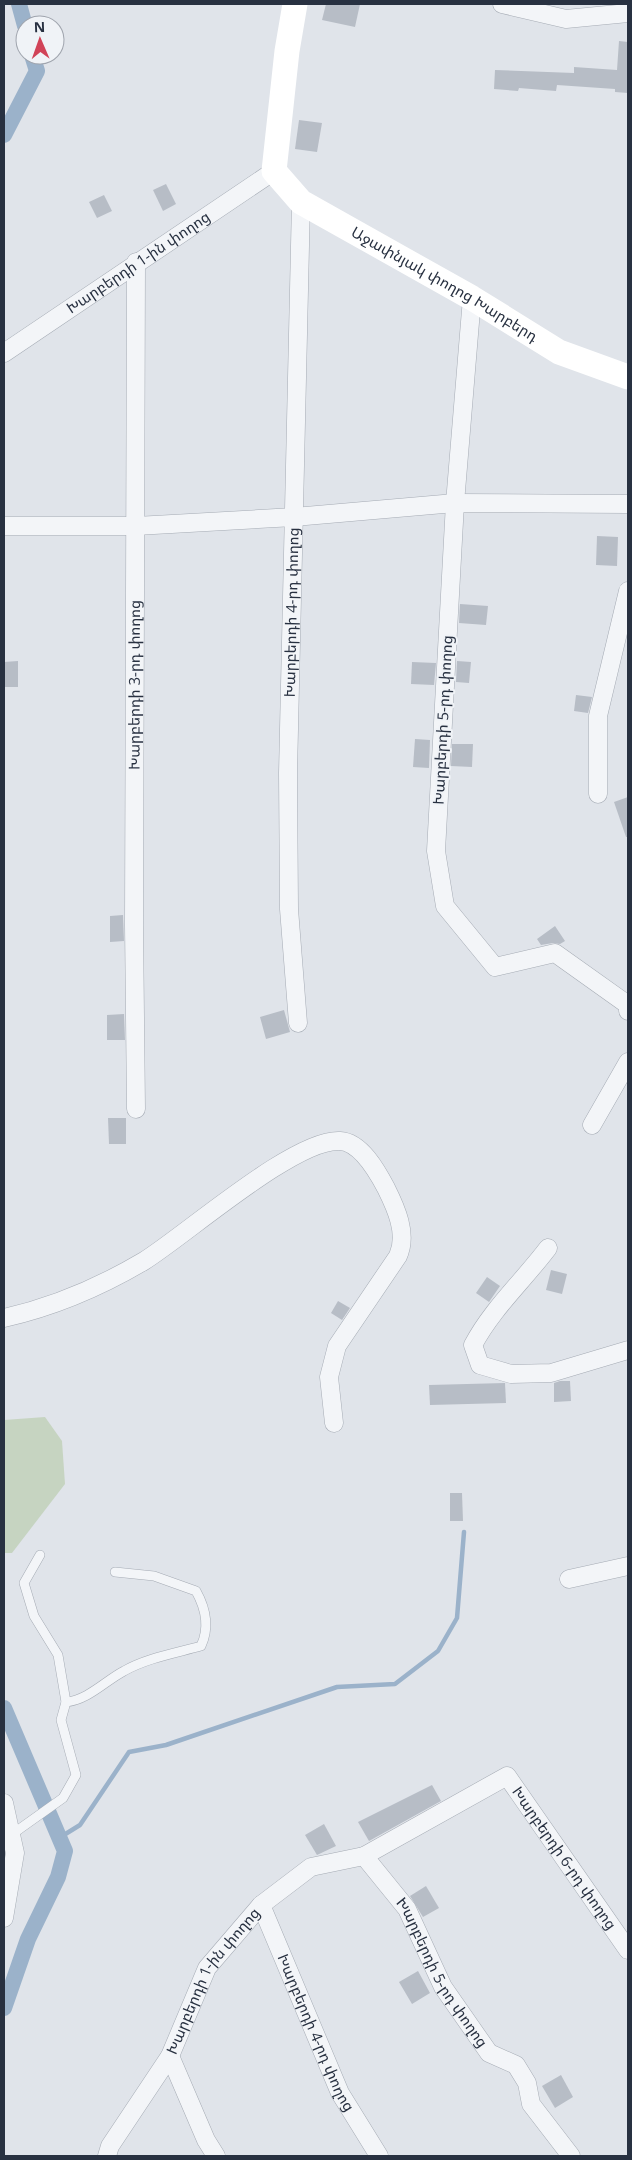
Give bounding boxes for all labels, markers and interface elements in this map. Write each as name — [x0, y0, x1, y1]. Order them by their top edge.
north arrow — [15, 15, 65, 65]
text: N — [34, 17, 46, 36]
street label: Խարբերդի 1-ին փողոց — [62, 206, 214, 317]
street label: Աջափնյակ փողոց Խարբերդ — [348, 221, 543, 346]
street label: Խարբերդի 4-րդ փողոց — [279, 527, 303, 698]
street label: Խարբերդի 3-րդ փողոց — [123, 600, 144, 770]
street label: Խարբերդի 5-րդ փողոց — [428, 635, 456, 805]
street label: Խարբերդի 6-րդ փողոց — [508, 1782, 622, 1933]
street label: Խարբերդի 5-րդ փողոց — [392, 1893, 493, 2051]
street label: Խարբերդի 1-ին փողոց — [161, 1903, 264, 2057]
street label: Խարբերդի 4-րդ փողոց — [274, 1951, 360, 2115]

